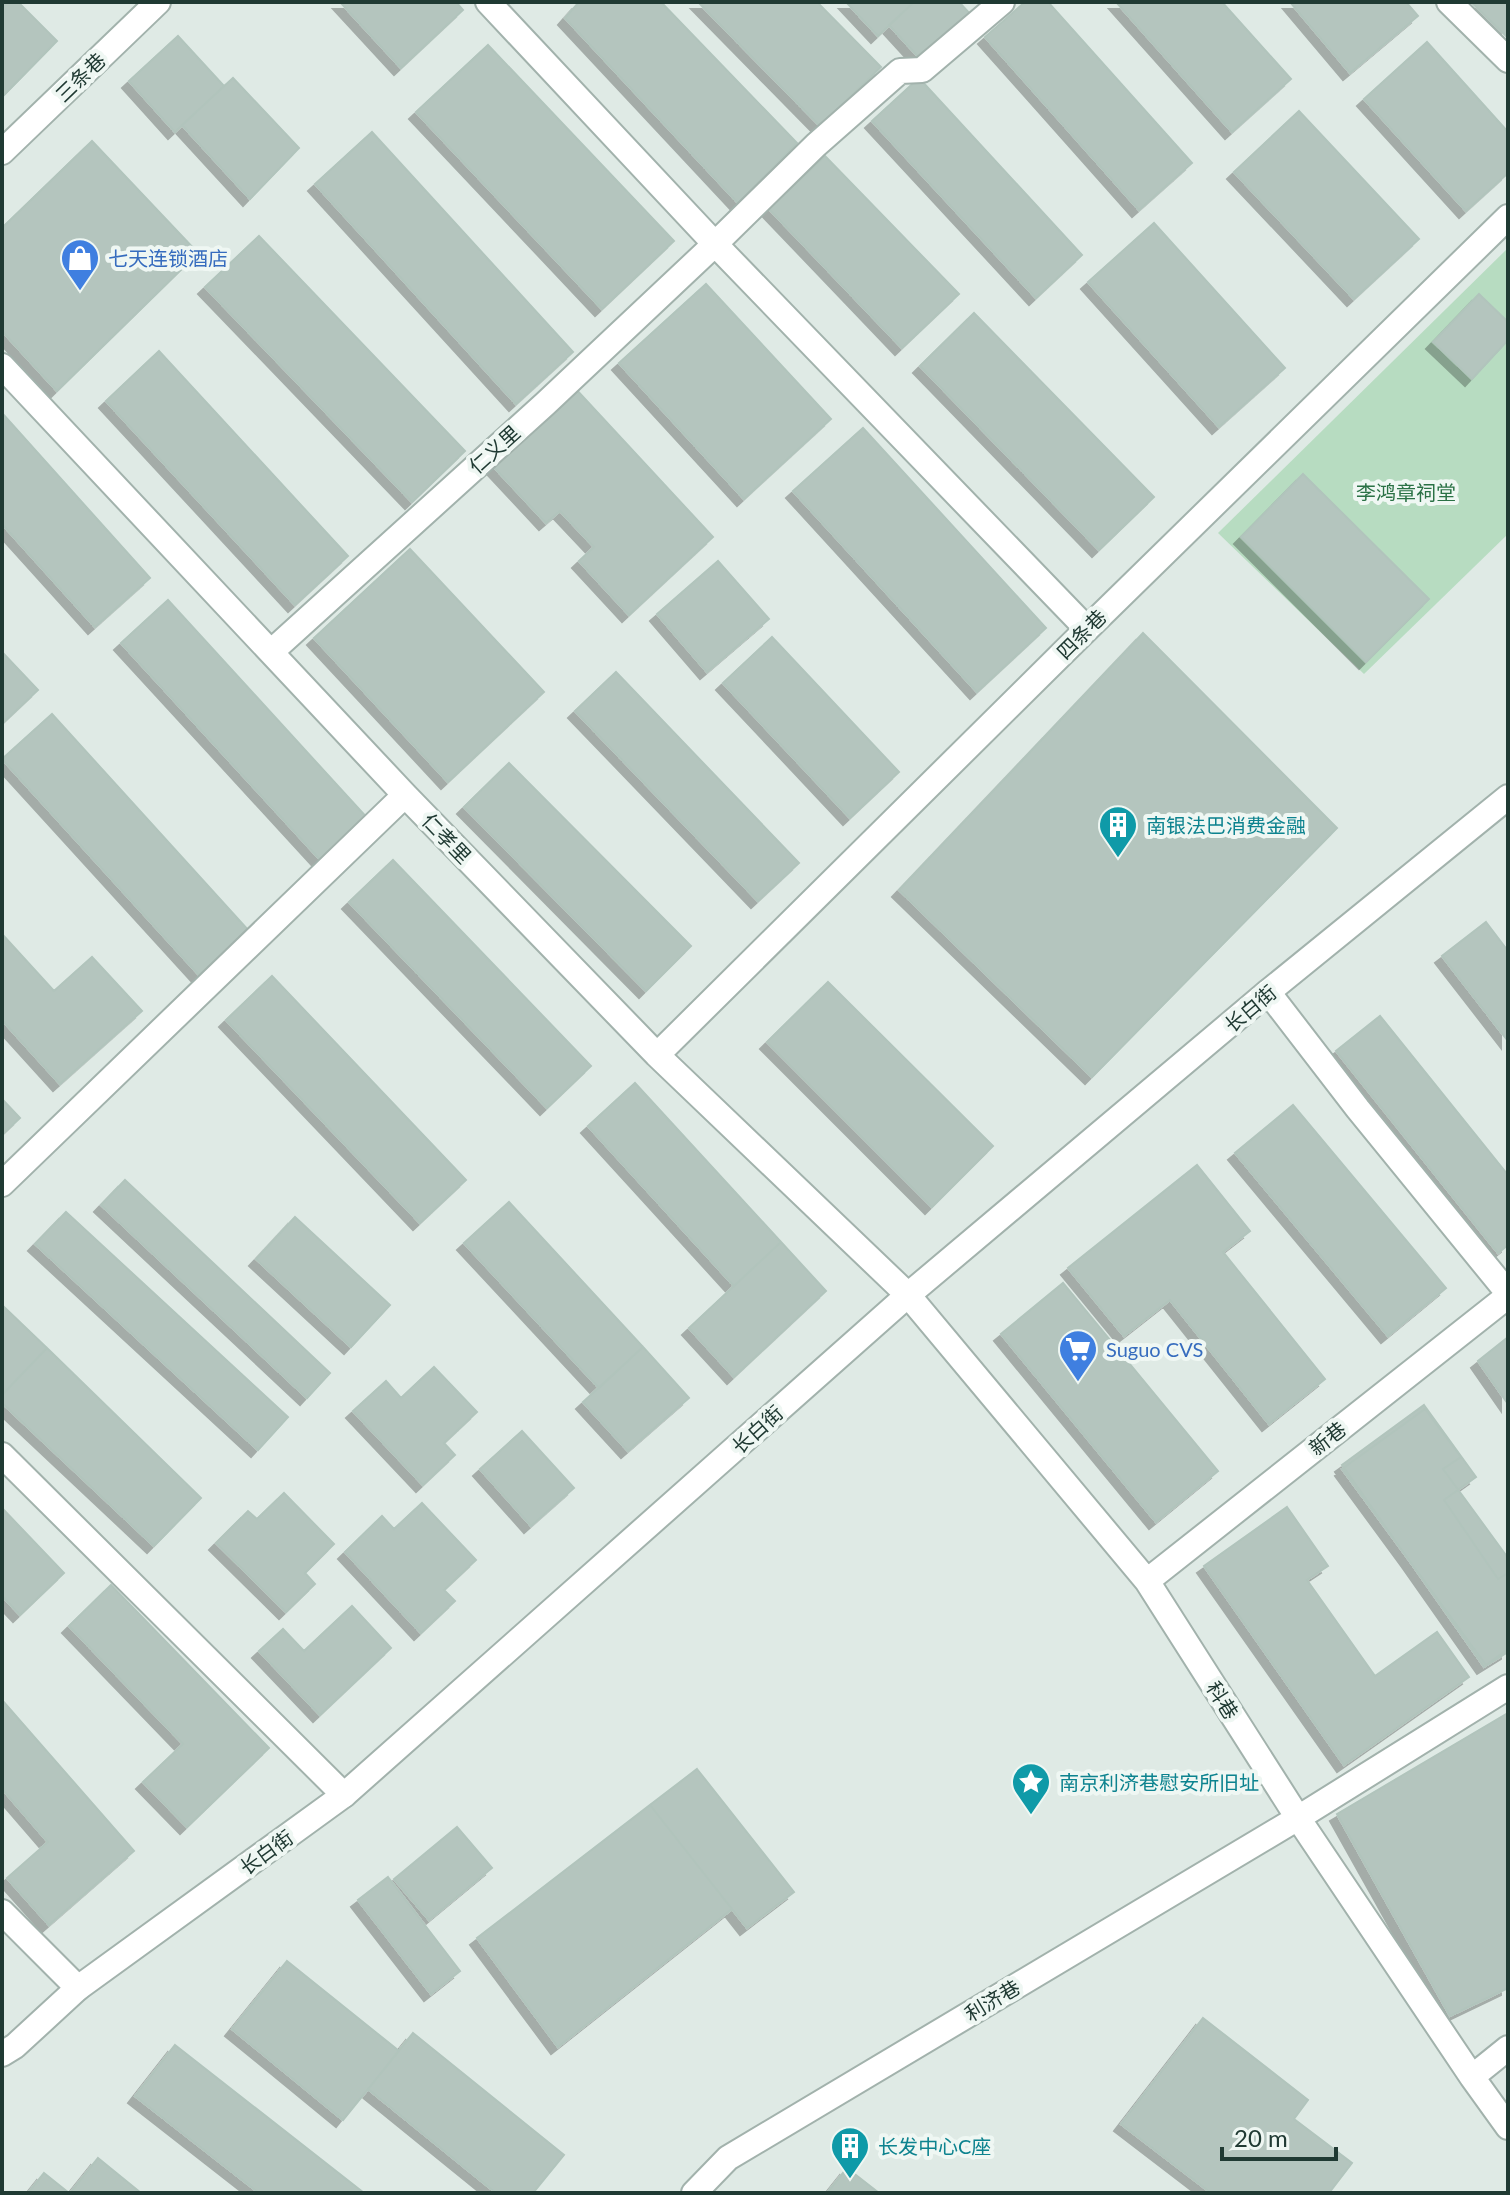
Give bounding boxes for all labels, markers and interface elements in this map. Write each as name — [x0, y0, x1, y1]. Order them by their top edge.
street label: 三条巷 — [50, 48, 110, 106]
shop icon: 七天连锁酒店 — [59, 237, 101, 292]
place label: 七天连锁酒店 — [108, 246, 228, 270]
street label: 仁义里 — [464, 420, 524, 478]
park label: 李鸿章祠堂 — [1356, 480, 1456, 504]
street label: 四条巷 — [1051, 604, 1111, 664]
building icon: 南银法巴消费金融 — [1097, 804, 1139, 859]
street label: 仁孝里 — [418, 808, 476, 868]
place label: 南银法巴消费金融 — [1146, 813, 1306, 837]
street label: 长白街 — [1219, 980, 1281, 1036]
supermarket icon: Suguo CVS — [1057, 1328, 1099, 1383]
place label: Suguo CVS — [1106, 1337, 1203, 1361]
street label: 长白街 — [727, 1400, 787, 1458]
street label: 新巷 — [1304, 1416, 1350, 1460]
street label: 科巷 — [1202, 1677, 1244, 1723]
place icon: 南京利济巷慰安所旧址 — [1010, 1761, 1052, 1816]
place label: 南京利济巷慰安所旧址 — [1059, 1770, 1259, 1794]
street label: 长白街 — [235, 1825, 297, 1879]
street label: 利济巷 — [960, 1974, 1024, 2026]
scale bar — [1222, 2111, 1336, 2161]
text: 20 m — [1234, 2123, 1288, 2152]
building icon: 长发中心C座 — [829, 2125, 871, 2180]
place label: 长发中心C座 — [878, 2134, 991, 2158]

